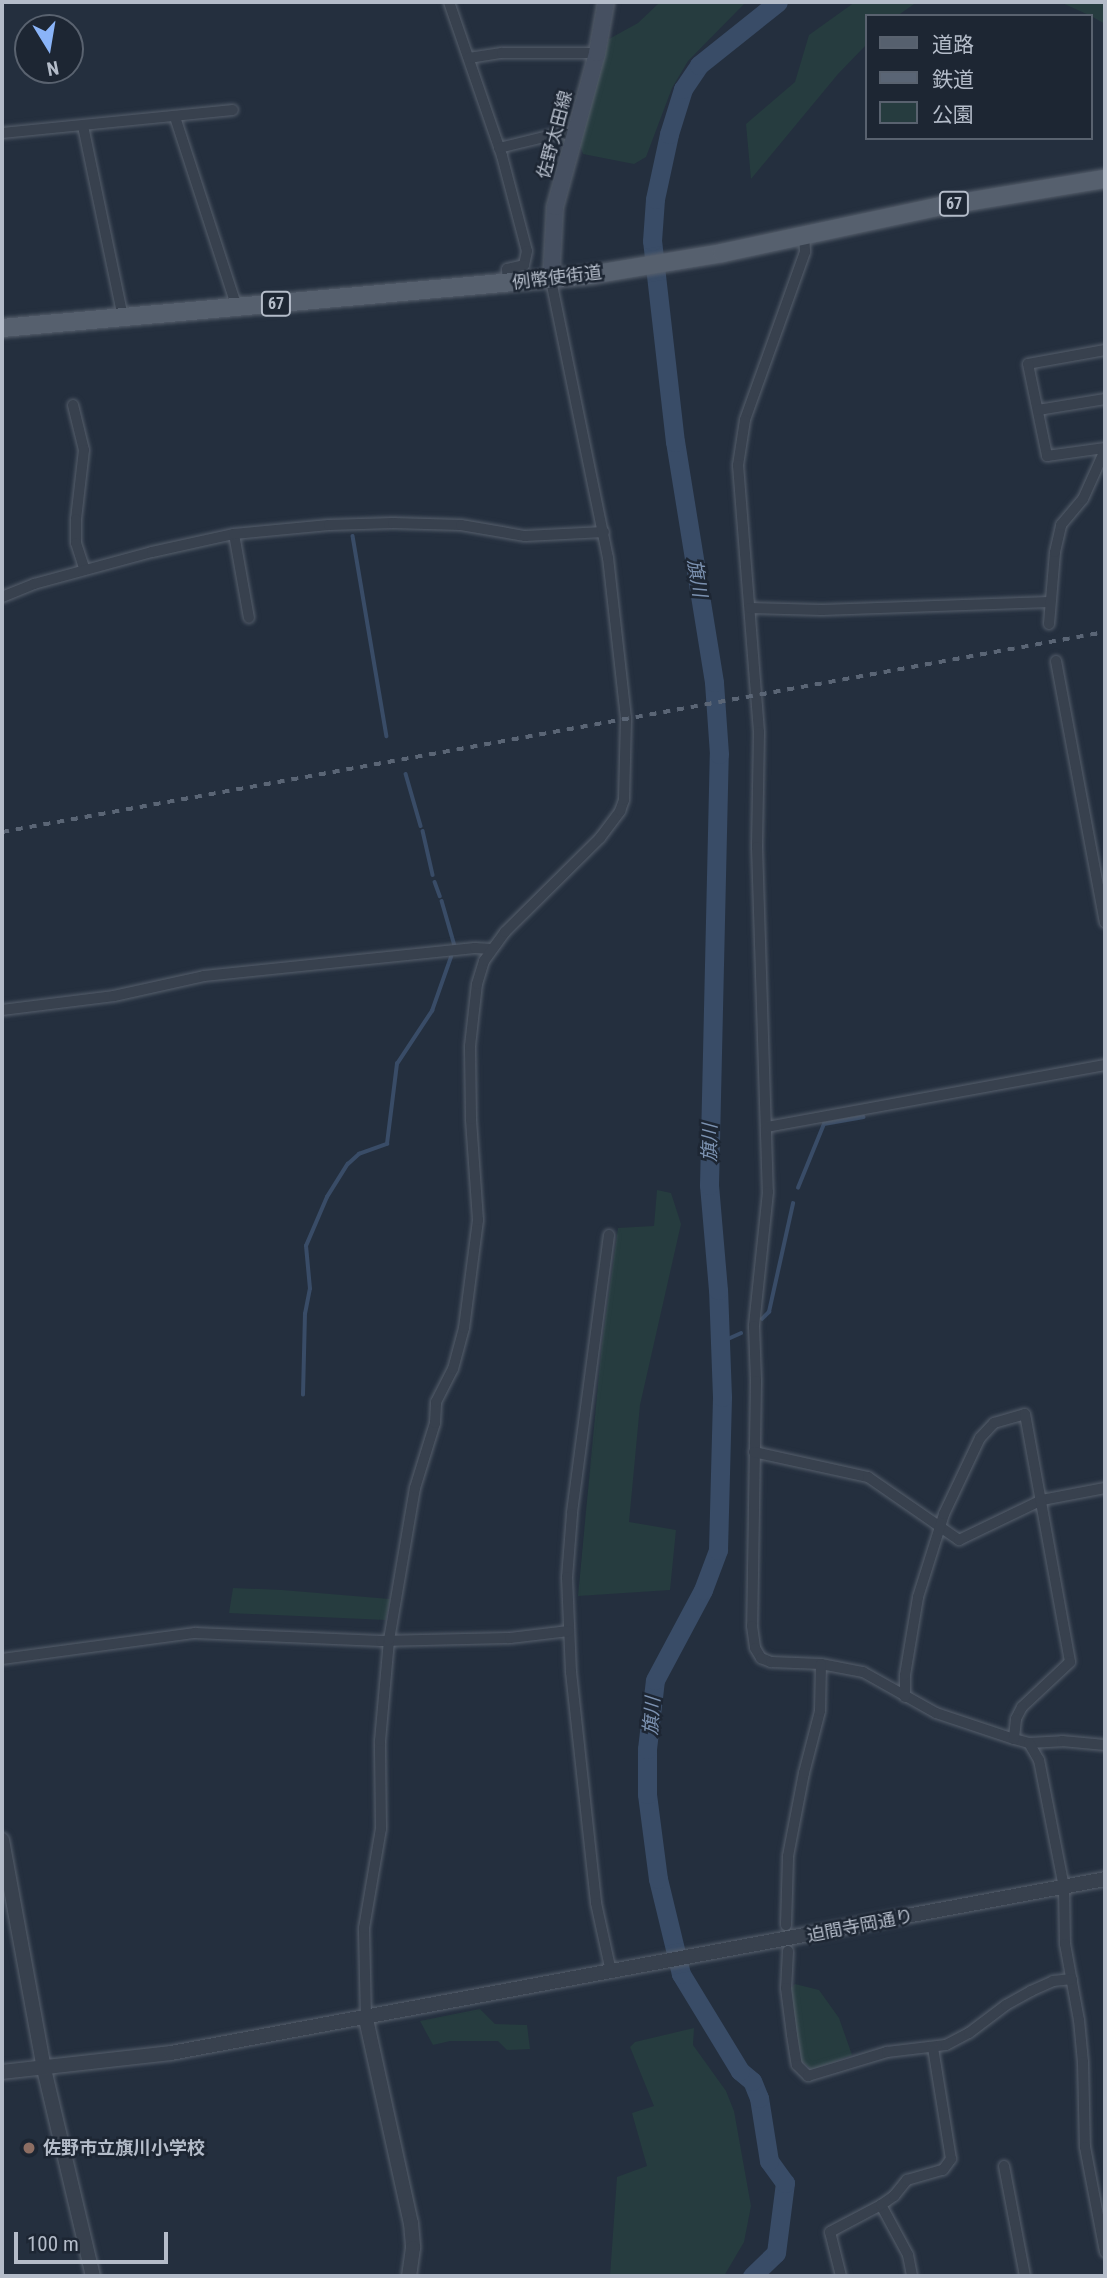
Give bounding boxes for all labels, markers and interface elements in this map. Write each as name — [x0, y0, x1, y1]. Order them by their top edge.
north arrow — [14, 14, 84, 84]
legend — [866, 14, 1093, 140]
text: 道路 — [932, 33, 974, 57]
text: N — [45, 56, 61, 81]
text: 鉄道 — [932, 68, 974, 92]
street label: 佐野太田線 — [533, 89, 577, 181]
text: 公園 — [932, 103, 974, 127]
road number: 67 — [938, 192, 970, 216]
street label: 例幣使街道 — [511, 262, 603, 294]
road number: 67 — [260, 292, 292, 316]
water label: 旗川 — [683, 557, 711, 599]
water label: 旗川 — [698, 1124, 722, 1162]
water label: 旗川 — [639, 1696, 665, 1736]
street label: 迫間寺岡通り — [805, 1905, 915, 1947]
place label: 佐野市立旗川小学校 — [43, 2137, 205, 2159]
marker: 佐野市立旗川小学校 — [21, 2140, 37, 2156]
scale bar — [18, 2218, 172, 2262]
text: 100 m — [27, 2232, 79, 2256]

